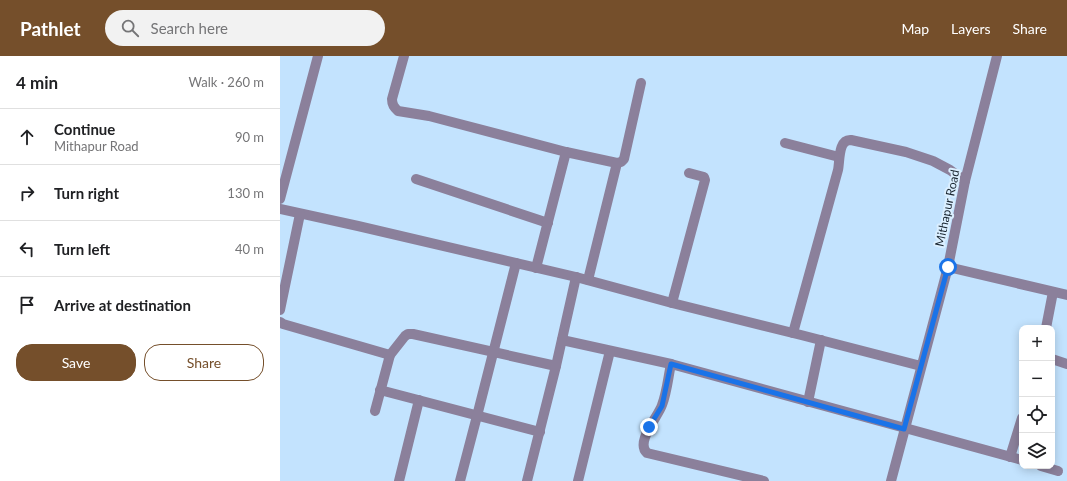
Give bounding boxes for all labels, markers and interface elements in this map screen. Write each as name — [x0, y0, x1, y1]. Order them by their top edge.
search box — [105, 10, 385, 46]
text: Pathlet — [20, 17, 81, 40]
icon: search — [119, 17, 141, 39]
text: Search here — [151, 19, 228, 37]
text: Map — [901, 20, 929, 37]
text: Layers — [951, 20, 991, 37]
text: Share — [1013, 20, 1047, 37]
text: 4 min — [16, 72, 58, 93]
text: Walk · 260 m — [188, 74, 264, 90]
text: Continue — [54, 120, 115, 138]
icon: ahead — [16, 126, 38, 148]
text: 90 m — [235, 129, 264, 145]
text: Mithapur Road — [54, 138, 139, 154]
street label: Mithapur Road — [932, 168, 962, 248]
icon: right — [16, 182, 38, 204]
text: Turn right — [54, 184, 119, 202]
text: 130 m — [227, 185, 264, 201]
icon: left — [16, 238, 38, 260]
text: Turn left — [54, 240, 110, 258]
text: 40 m — [235, 241, 264, 257]
route start — [939, 258, 957, 276]
icon: arrive — [16, 294, 38, 316]
text: Arrive at destination — [54, 296, 191, 314]
map controls — [1019, 325, 1055, 469]
button: + — [1019, 325, 1055, 361]
button: Save — [16, 344, 136, 381]
button: Share — [144, 344, 264, 381]
button: − — [1019, 361, 1055, 397]
button: locate — [1019, 397, 1055, 433]
route end — [640, 418, 658, 436]
button: layers — [1019, 433, 1055, 469]

